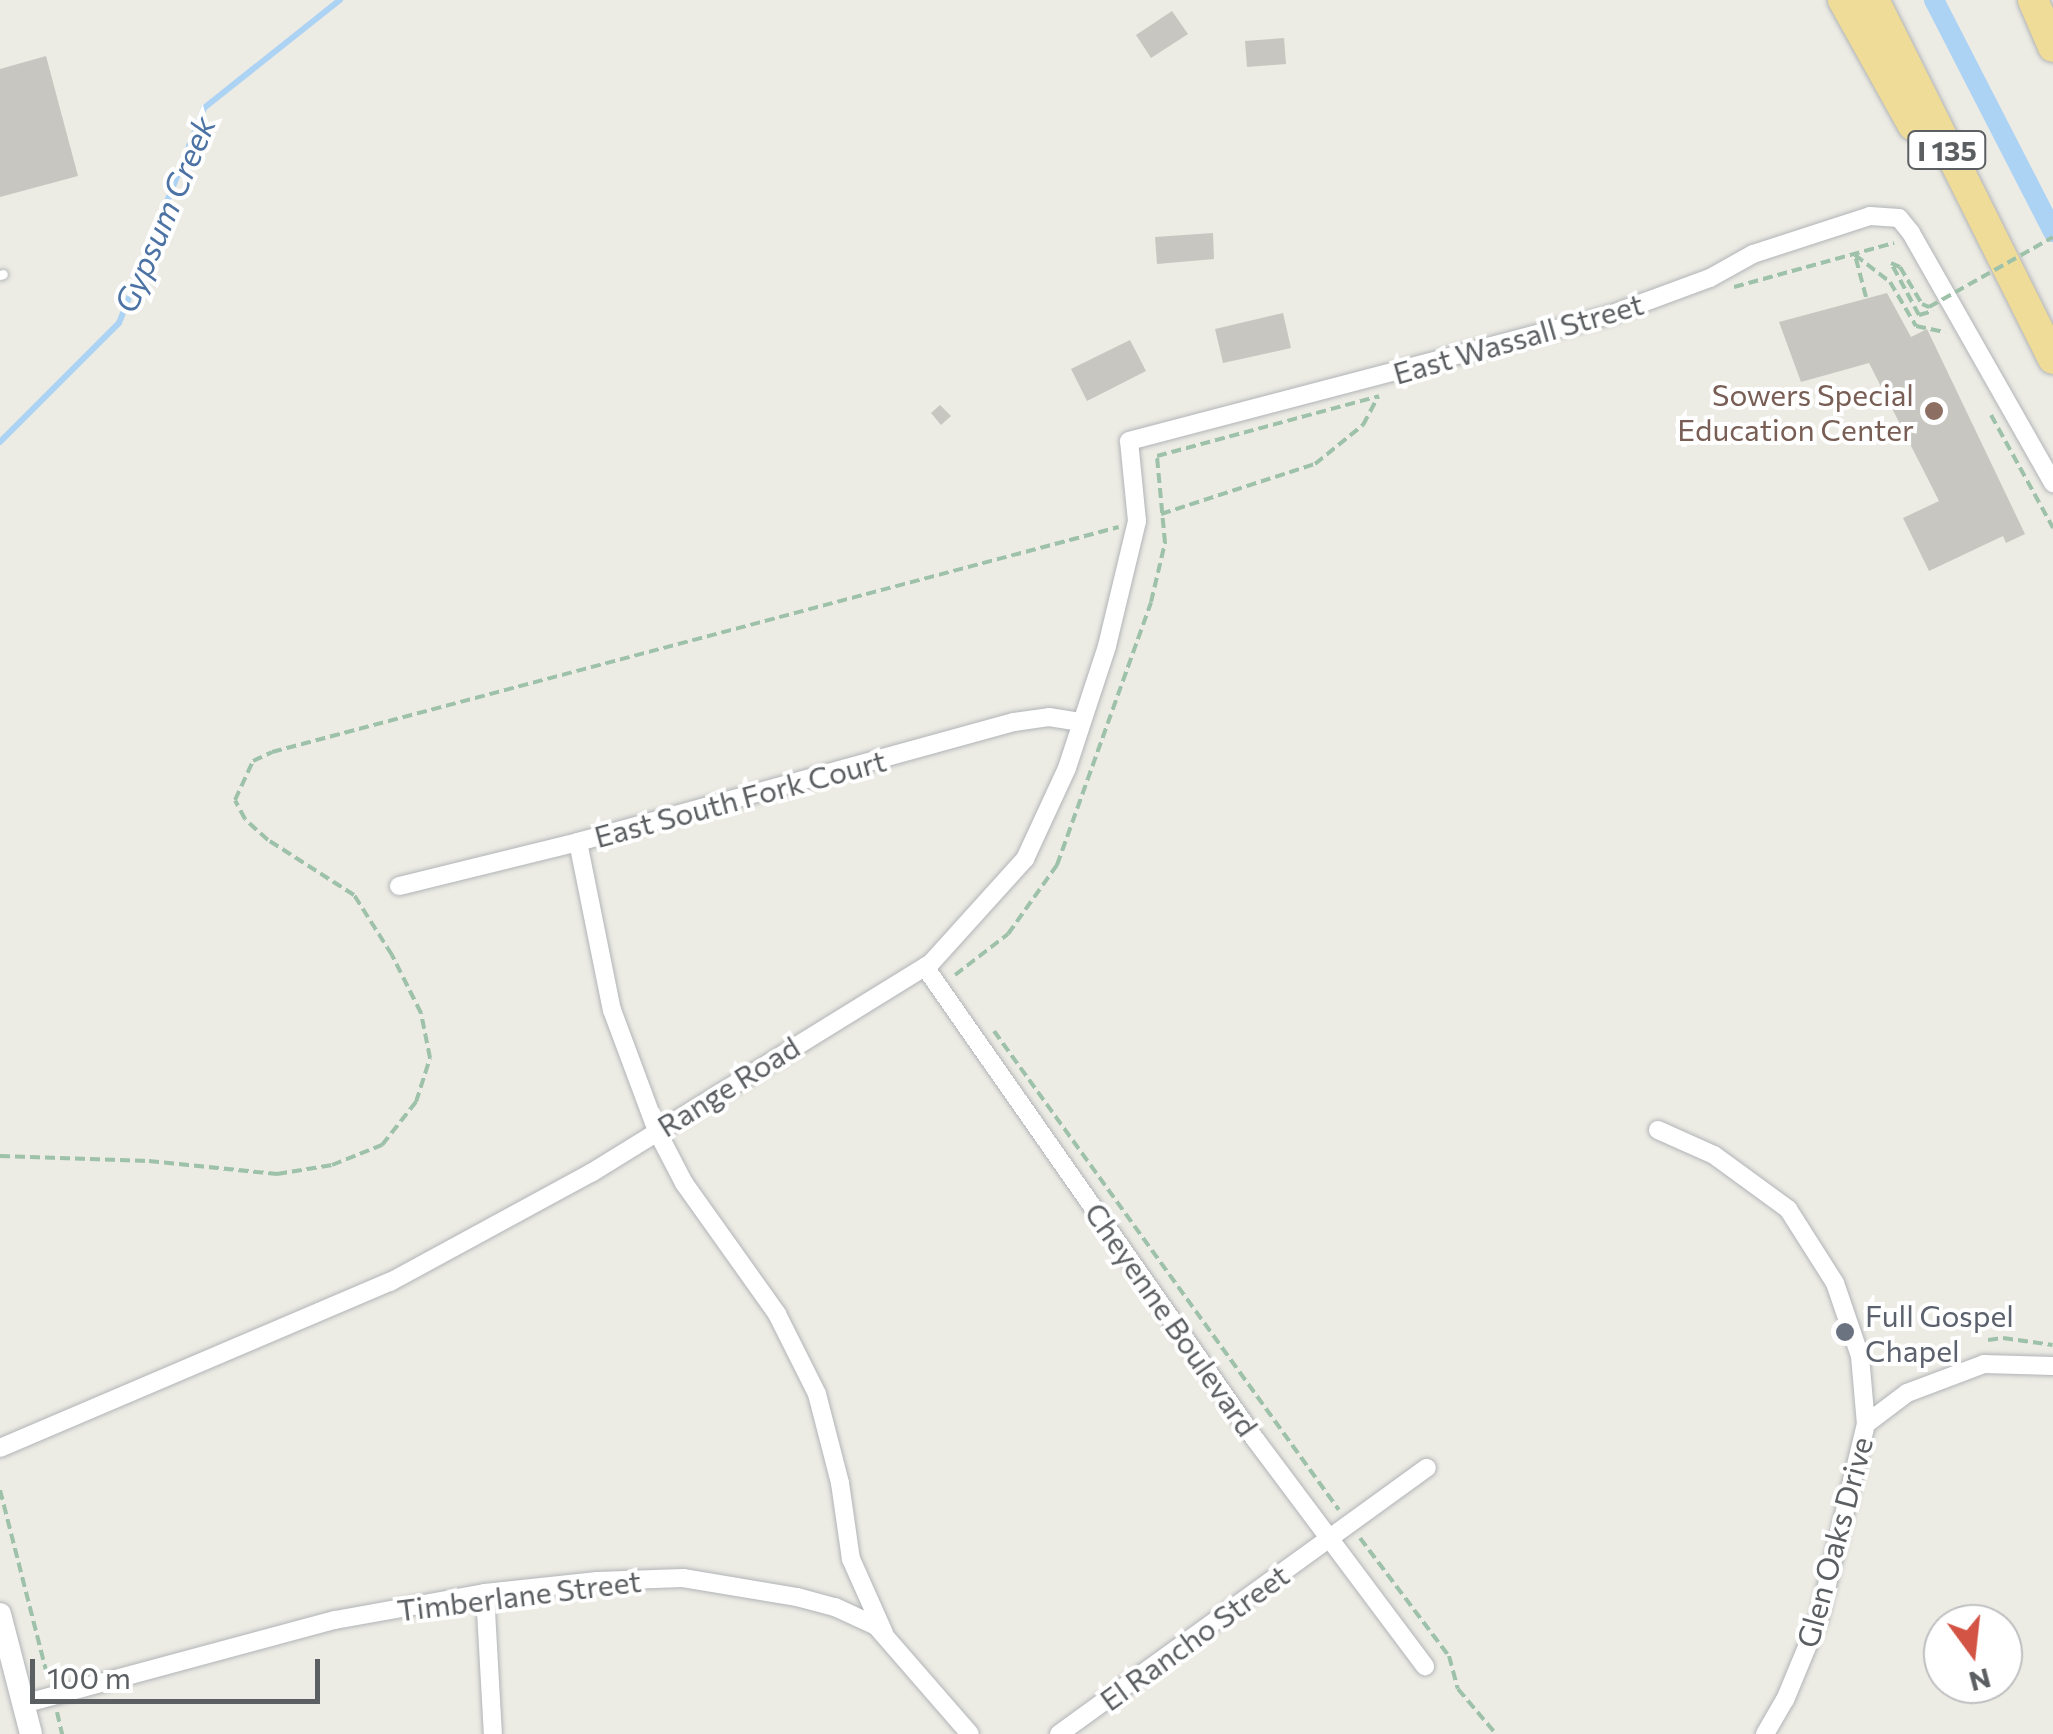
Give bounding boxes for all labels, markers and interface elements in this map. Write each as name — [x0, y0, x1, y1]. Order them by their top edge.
water label: Gypsum Creek — [105, 110, 223, 318]
road number: I 135 — [1907, 127, 1987, 173]
street label: East Wassall Street — [1389, 285, 1647, 391]
place label: Sowers Special Education Center — [1677, 376, 1914, 446]
marker: Sowers Special Education Center — [1923, 400, 1945, 422]
street label: East South Fork Court — [590, 742, 890, 854]
street label: Range Road — [650, 1028, 806, 1144]
street label: Cheyenne Boulevard — [1078, 1195, 1266, 1443]
place label: Full Gospel Chapel — [1865, 1297, 2014, 1368]
marker: Full Gospel Chapel — [1834, 1321, 1856, 1343]
street label: Glen Oaks Drive — [1789, 1433, 1879, 1651]
street label: El Rancho Street — [1093, 1556, 1295, 1718]
street label: Timberlane Street — [395, 1562, 643, 1628]
north arrow — [1923, 1604, 2023, 1704]
scale bar — [35, 1639, 325, 1701]
text: 100 m — [47, 1658, 131, 1695]
text: N — [1966, 1662, 1995, 1700]

